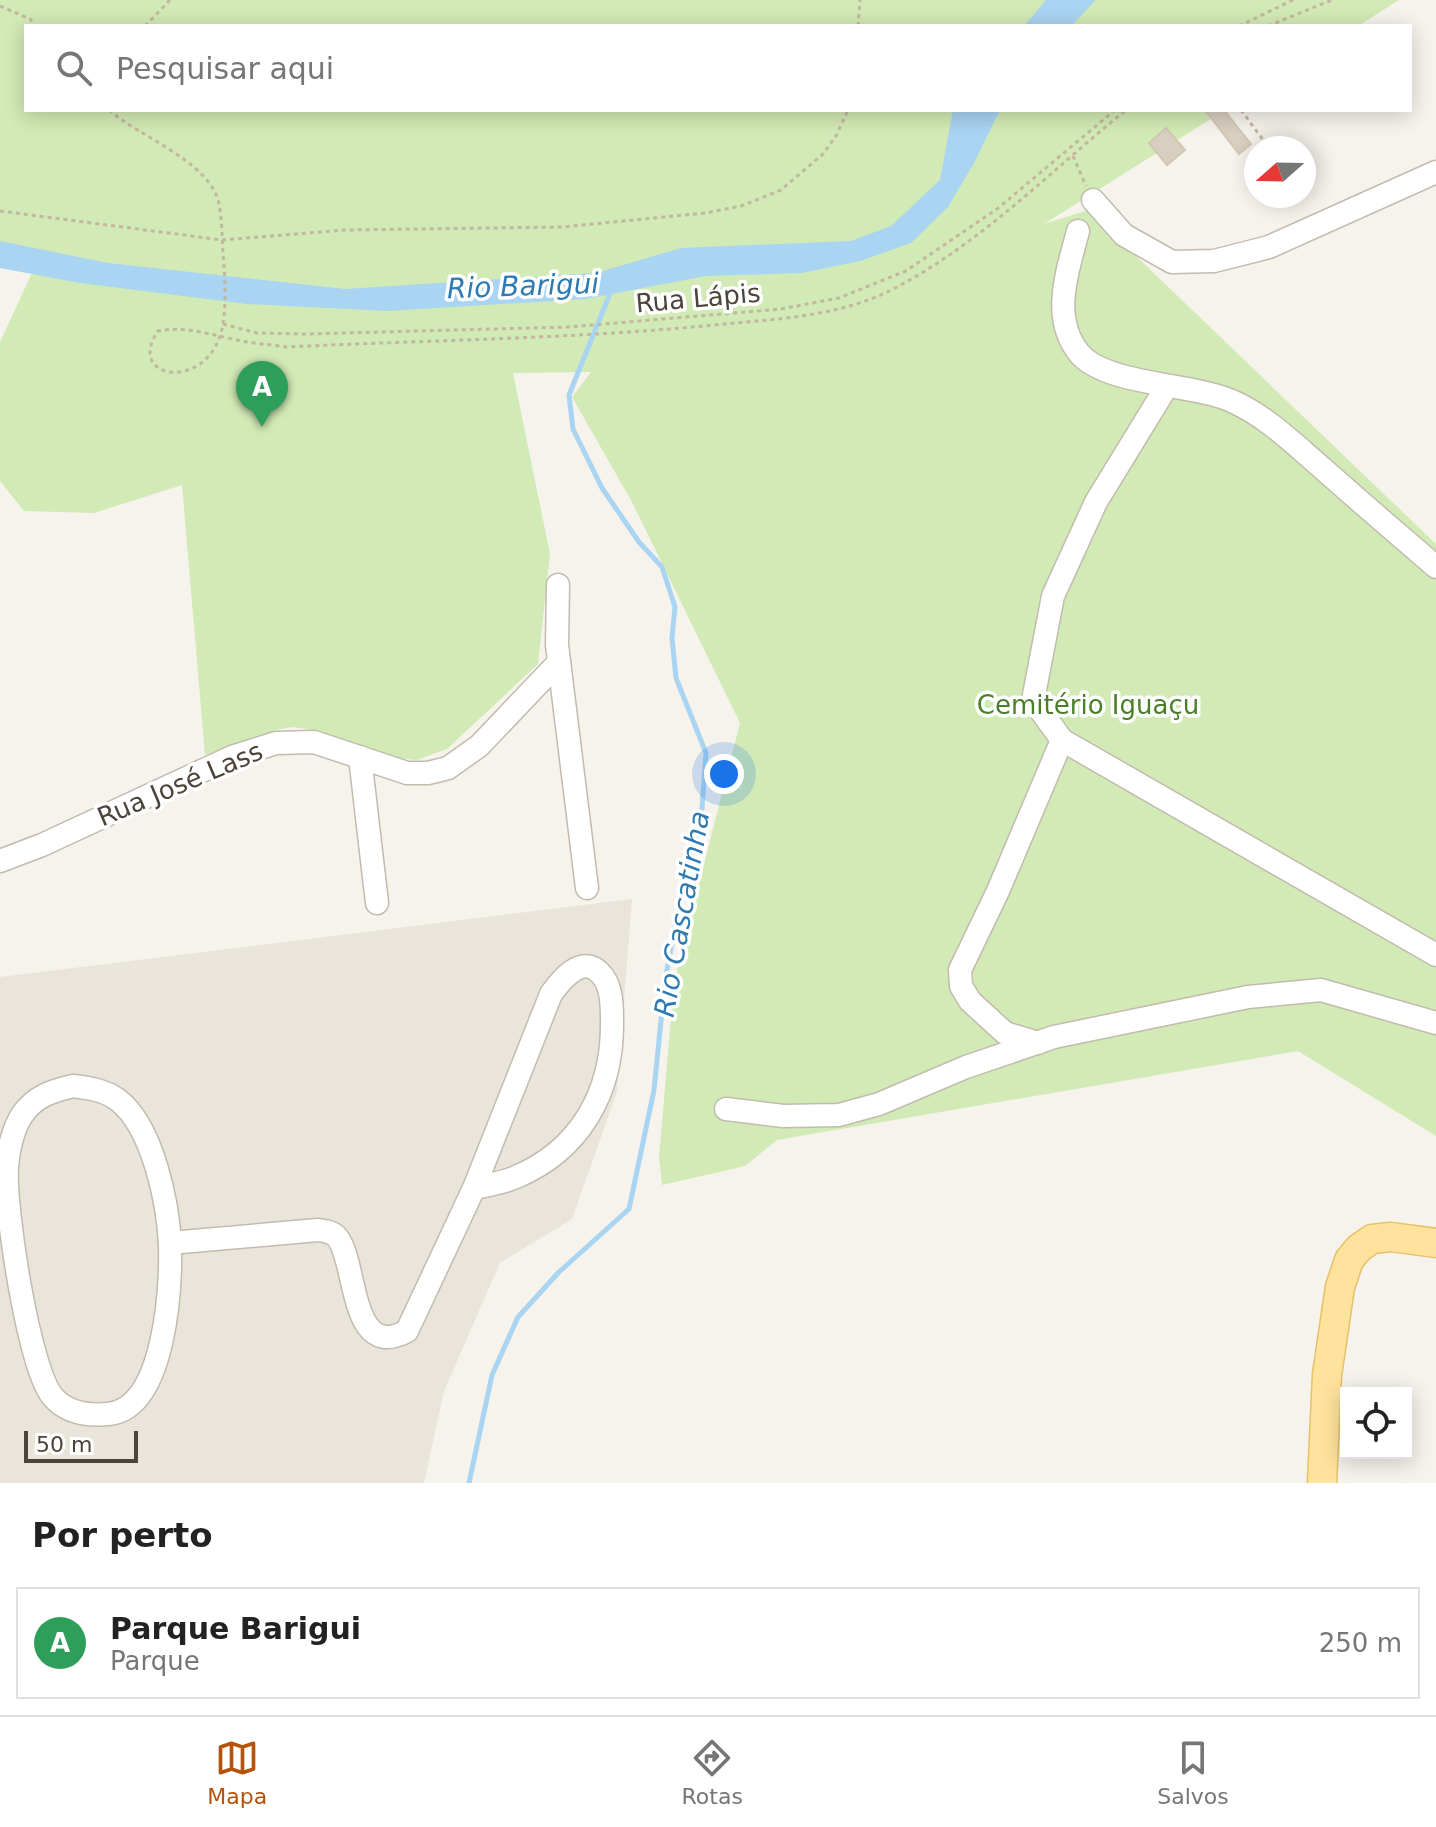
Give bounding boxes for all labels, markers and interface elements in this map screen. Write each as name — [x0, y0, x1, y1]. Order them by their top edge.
search box — [24, 24, 1412, 112]
icon: search — [52, 46, 96, 90]
text: Pesquisar aqui — [116, 51, 334, 86]
north arrow — [1244, 136, 1316, 208]
water label: Rio Barigui — [446, 267, 600, 305]
street label: Rua Lápis — [634, 278, 762, 318]
pin: A — [236, 361, 288, 427]
park label: Cemitério Iguaçu — [977, 690, 1199, 720]
street label: Rua José Lass — [93, 736, 267, 832]
your location — [704, 754, 744, 794]
water label: Rio Cascatinha — [648, 808, 716, 1020]
map controls — [1340, 1387, 1412, 1459]
button: locate — [1340, 1387, 1412, 1459]
scale bar — [24, 1427, 138, 1463]
text: 50 m — [36, 1432, 92, 1457]
text: Por perto — [32, 1515, 213, 1555]
text: Parque Barigui — [110, 1611, 361, 1646]
text: A — [50, 1628, 70, 1658]
text: 250 m — [1319, 1628, 1402, 1658]
text: Parque — [110, 1646, 200, 1676]
tab: Mapa — [207, 1736, 267, 1809]
tab: Rotas — [682, 1736, 743, 1809]
tab: Salvos — [1157, 1736, 1229, 1809]

